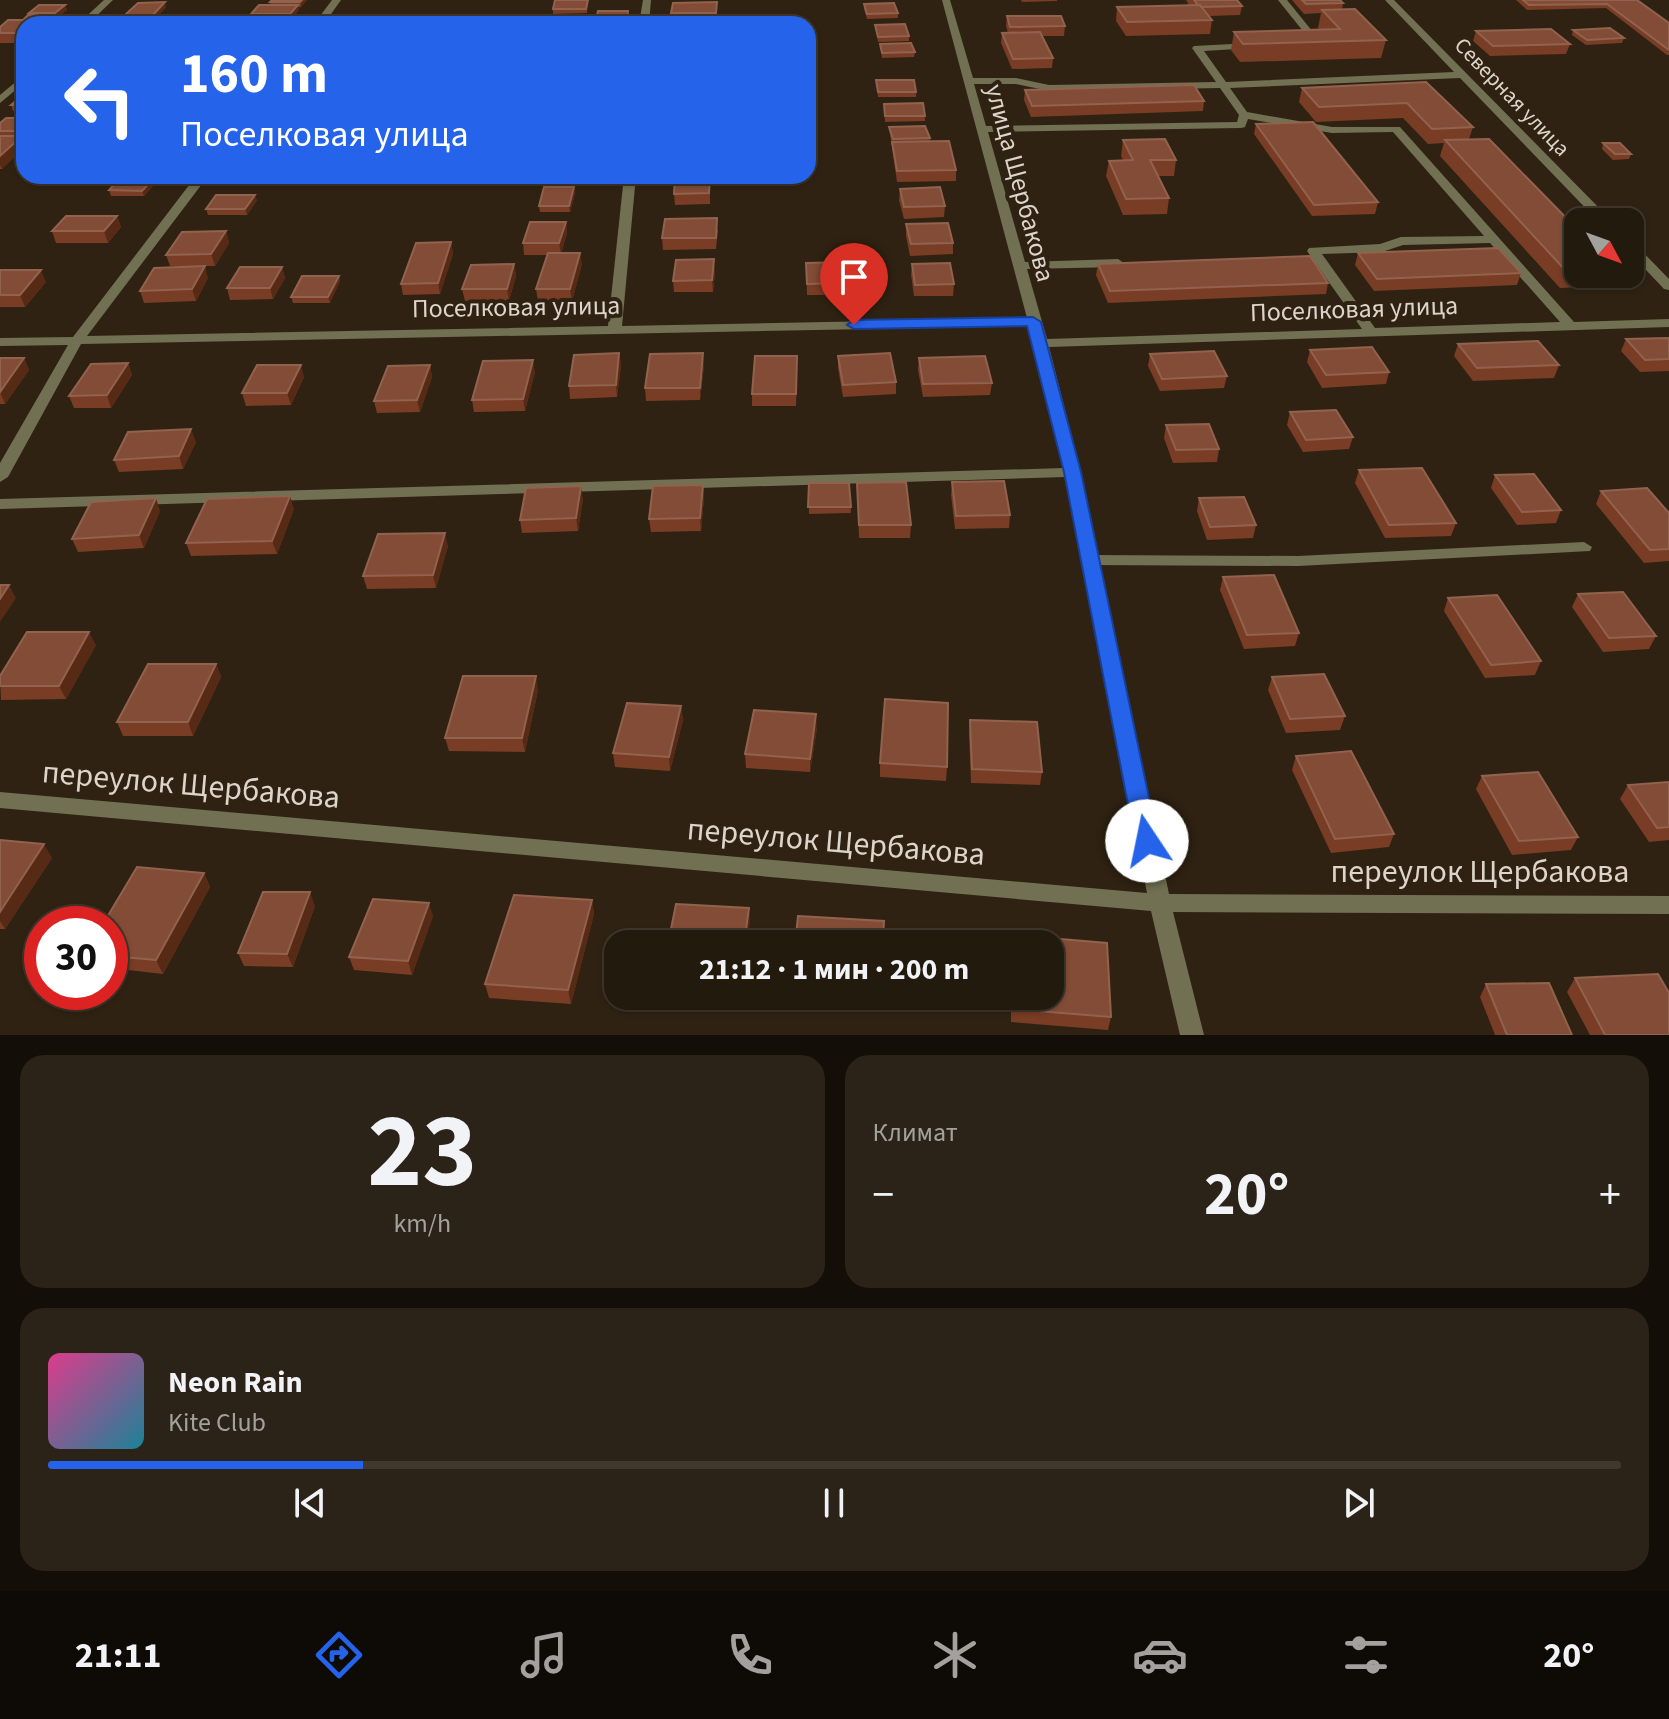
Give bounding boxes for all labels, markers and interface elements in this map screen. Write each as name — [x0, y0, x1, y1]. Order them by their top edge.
street label: Северная улица — [1447, 30, 1577, 164]
text: 160 m — [180, 35, 328, 114]
icon: left — [48, 48, 152, 152]
street label: улица Щербакова — [976, 80, 1064, 286]
text: Поселковая улица — [180, 109, 469, 160]
north arrow — [1564, 208, 1644, 288]
map controls — [1564, 208, 1644, 288]
pin — [820, 243, 888, 325]
icon: arrive — [832, 255, 876, 299]
street label: Поселковая улица — [411, 287, 621, 327]
street label: Поселковая улица — [1249, 287, 1459, 331]
street label: переулок Щербакова — [40, 749, 342, 821]
position arrow — [1105, 799, 1189, 883]
street label: переулок Щербакова — [685, 806, 987, 878]
street label: переулок Щербакова — [1331, 849, 1629, 895]
speed limit sign: 30 — [24, 906, 128, 1010]
text: 21:12 · 1 мин · 200 m — [699, 948, 969, 991]
text: 23 — [367, 1079, 477, 1227]
text: Климат — [873, 1114, 958, 1151]
text: 20° — [1204, 1153, 1289, 1238]
text: − — [873, 1164, 894, 1227]
text: + — [1599, 1164, 1621, 1227]
text: km/h — [393, 1205, 451, 1242]
text: Neon Rain — [168, 1361, 303, 1404]
text: Kite Club — [168, 1404, 266, 1441]
icon: previous — [288, 1481, 332, 1525]
icon: pause — [812, 1481, 856, 1525]
icon: next — [1337, 1481, 1381, 1525]
icon: directions — [311, 1627, 367, 1683]
icon: music — [516, 1627, 572, 1683]
icon: phone — [722, 1627, 778, 1683]
icon: climate — [927, 1627, 983, 1683]
icon: car — [1132, 1627, 1188, 1683]
icon: filters — [1338, 1627, 1394, 1683]
text: 21:11 — [75, 1630, 162, 1681]
text: 20° — [1543, 1630, 1594, 1681]

